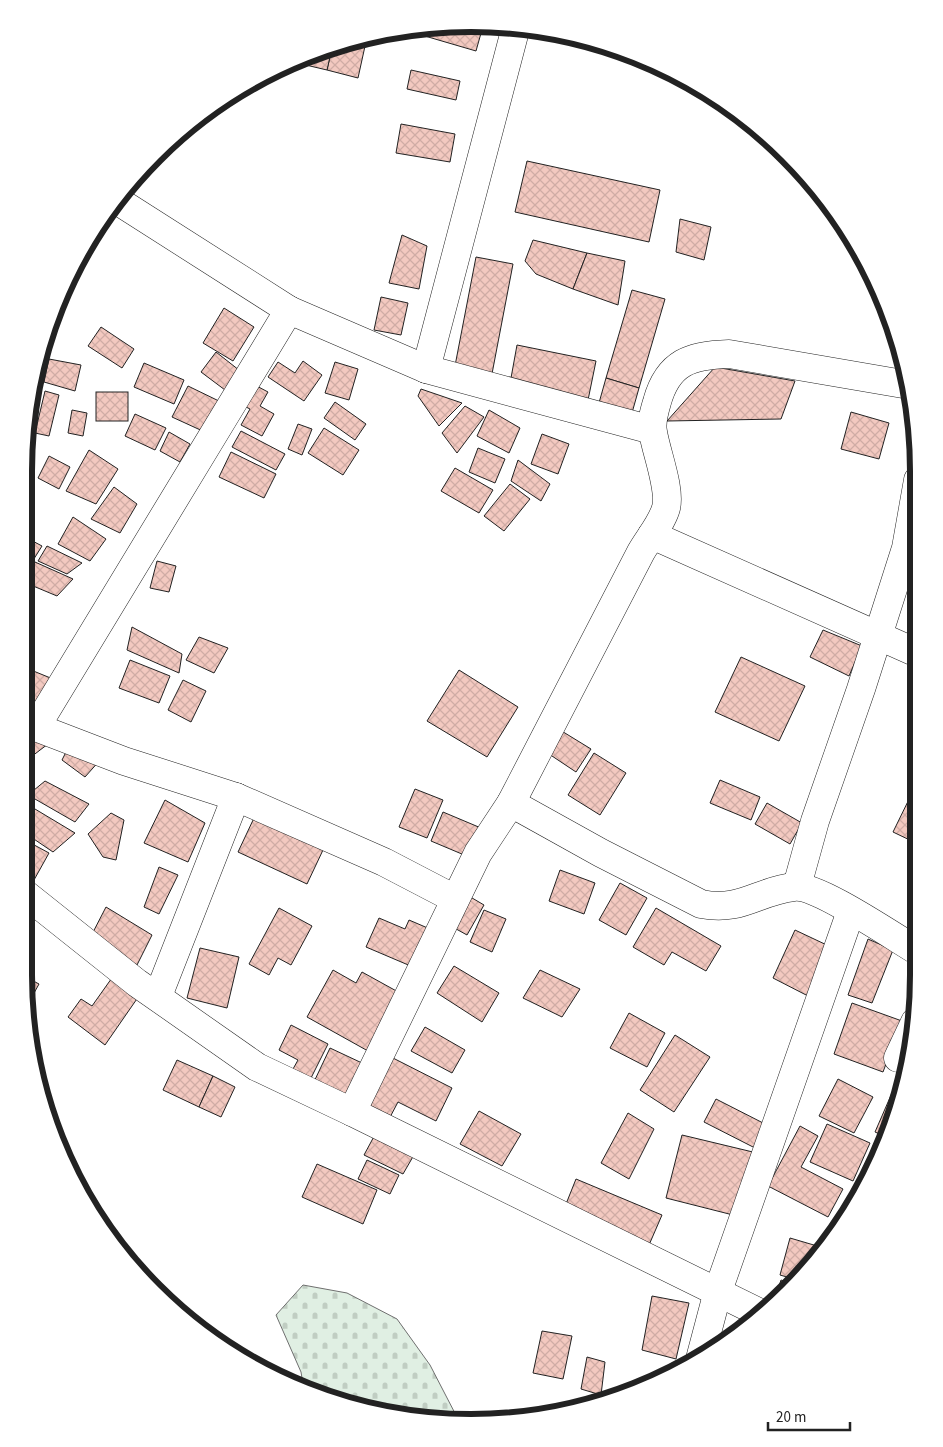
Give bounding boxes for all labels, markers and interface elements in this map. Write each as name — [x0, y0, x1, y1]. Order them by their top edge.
scale bar — [768, 1400, 850, 1432]
text: 20 m — [776, 1407, 806, 1428]

